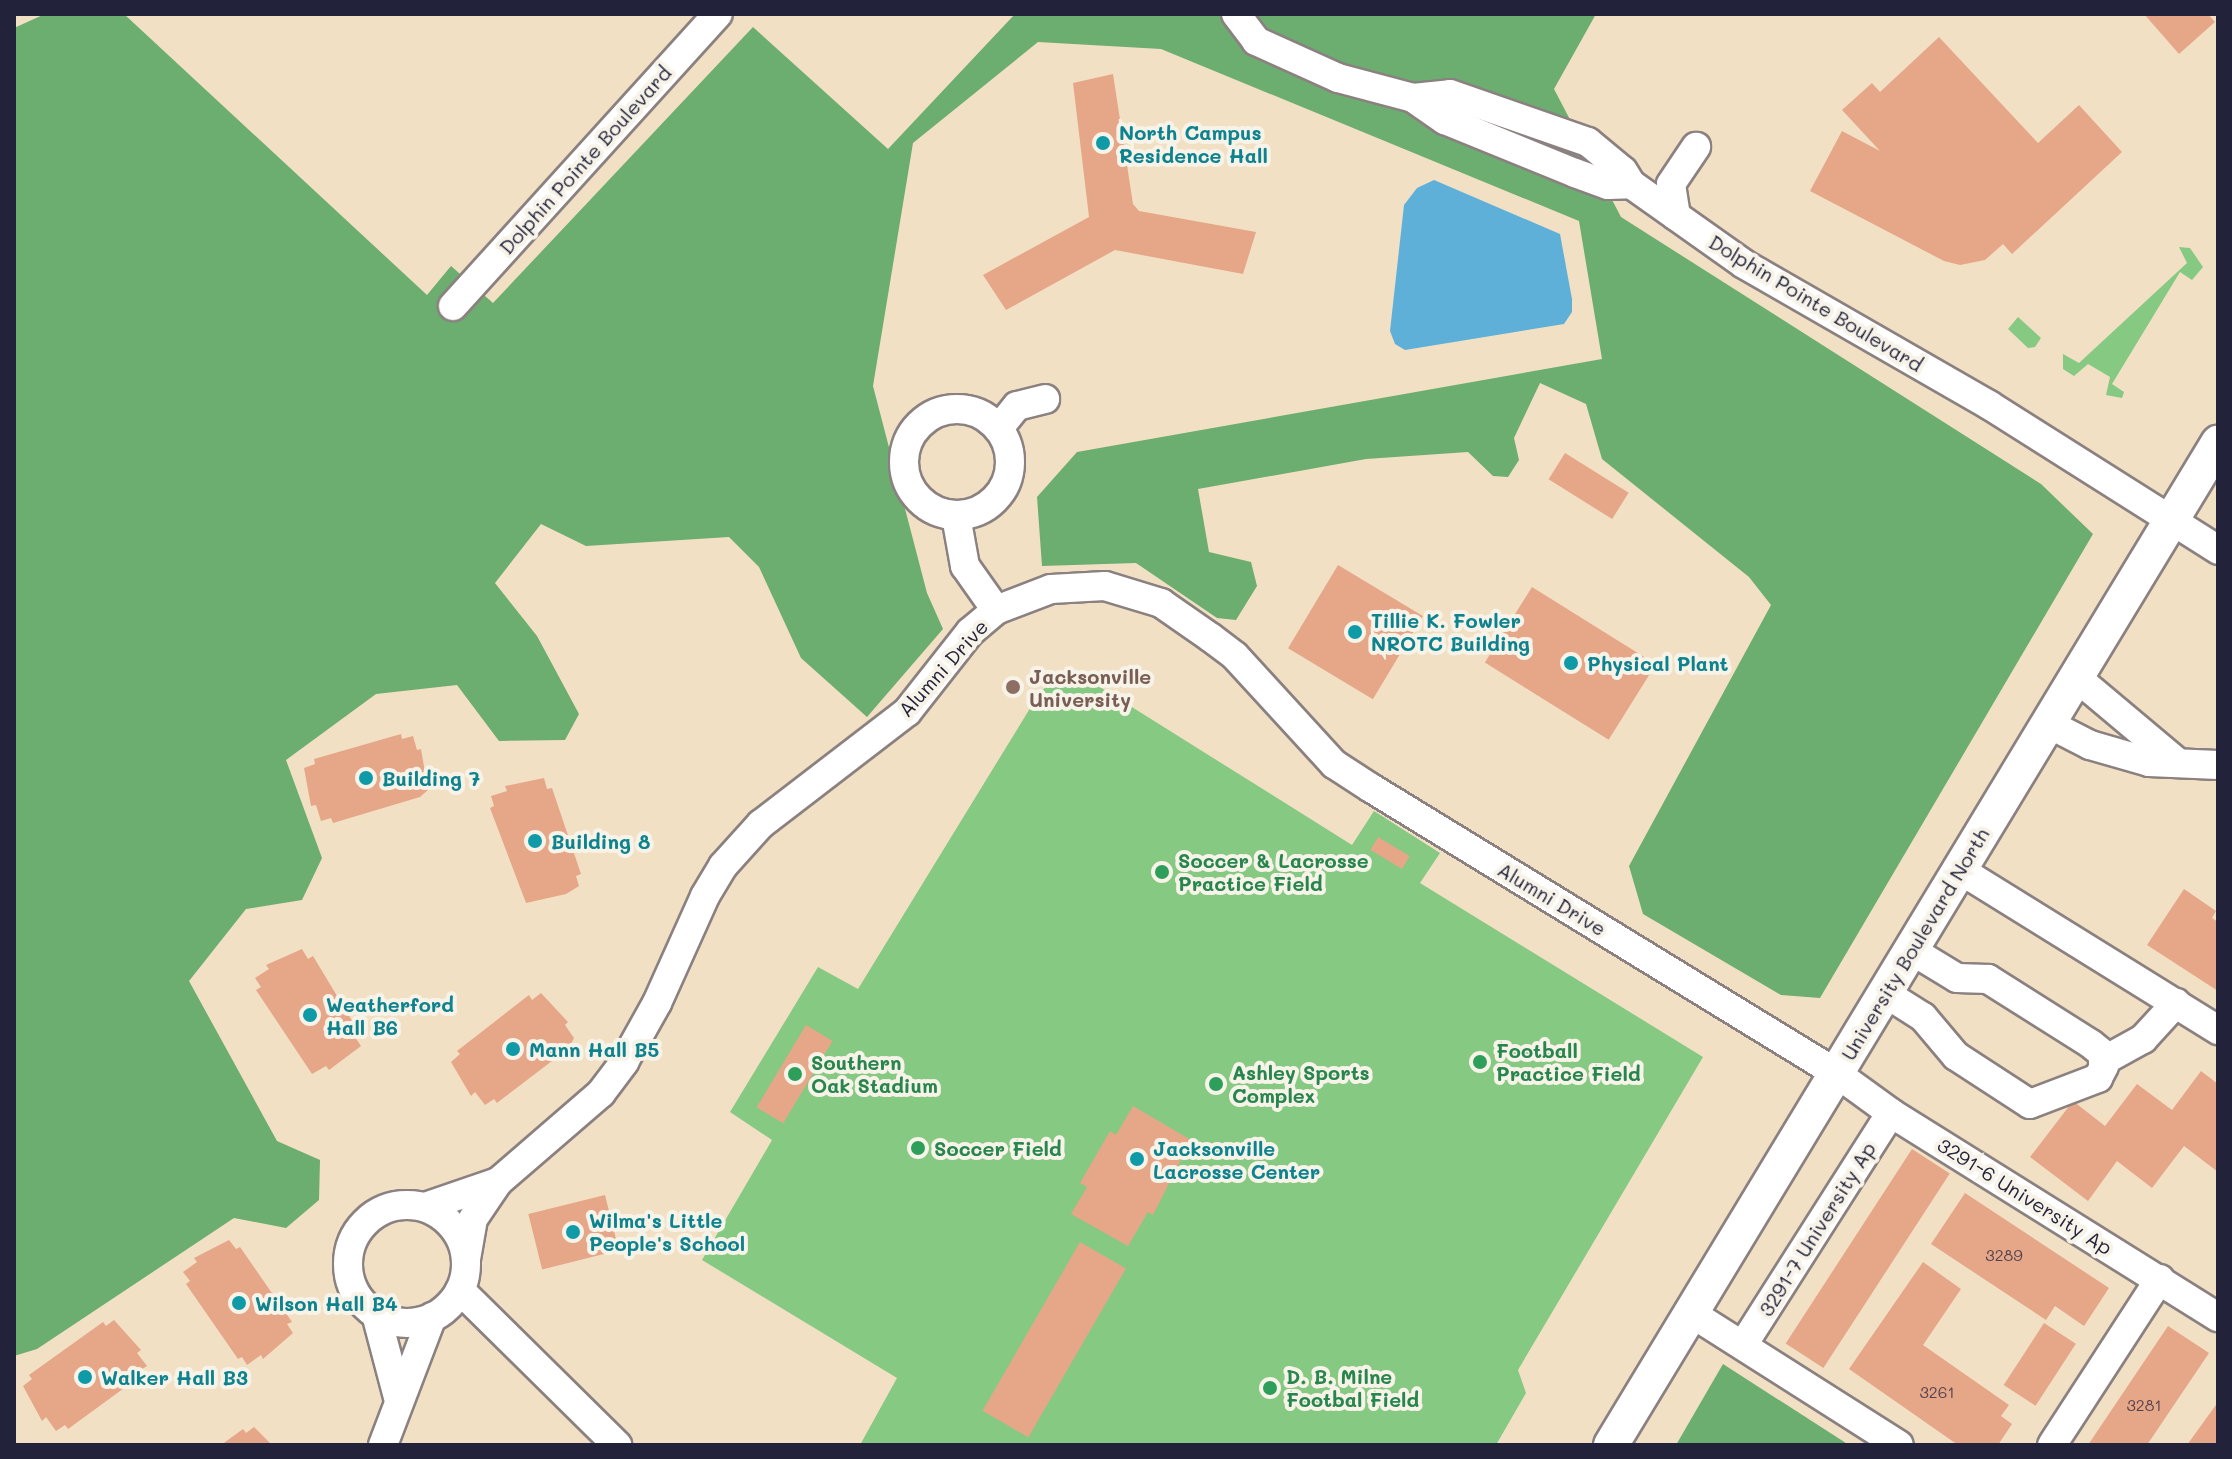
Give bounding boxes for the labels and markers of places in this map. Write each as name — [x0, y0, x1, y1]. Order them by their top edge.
place label: North Campus Residence Hall — [1119, 120, 1268, 167]
marker: North Campus Residence Hall — [1094, 134, 1112, 152]
place label: Tillie K. Fowler NROTC Building — [1371, 608, 1530, 655]
marker: Tillie K. Fowler NROTC Building — [1346, 623, 1364, 641]
place label: Physical Plant — [1587, 651, 1728, 675]
marker: Physical Plant — [1562, 654, 1580, 672]
place label: Jacksonville University — [1029, 664, 1151, 711]
marker: Jacksonville University — [1004, 678, 1022, 696]
place label: Building 7 — [382, 766, 480, 790]
marker: Building 7 — [357, 769, 375, 787]
place label: Building 8 — [551, 829, 651, 853]
marker: Building 8 — [526, 832, 544, 850]
place label: Soccer & Lacrosse Practice Field — [1178, 848, 1369, 895]
marker: Soccer & Lacrosse Practice Field — [1153, 863, 1171, 881]
place label: Weatherford Hall B6 — [326, 992, 454, 1039]
marker: Weatherford Hall B6 — [301, 1006, 319, 1024]
place label: Mann Hall B5 — [529, 1037, 659, 1061]
place label: Football Practice Field — [1496, 1038, 1641, 1085]
marker: Mann Hall B5 — [504, 1040, 522, 1058]
place label: Southern Oak Stadium — [811, 1050, 938, 1097]
marker: Football Practice Field — [1471, 1053, 1489, 1071]
place label: Ashley Sports Complex — [1232, 1060, 1370, 1107]
marker: Southern Oak Stadium — [786, 1065, 804, 1083]
marker: Ashley Sports Complex — [1207, 1075, 1225, 1093]
place label: Soccer Field — [934, 1136, 1062, 1160]
place label: Jacksonville Lacrosse Center — [1153, 1136, 1320, 1183]
marker: Soccer Field — [909, 1139, 927, 1157]
marker: Jacksonville Lacrosse Center — [1128, 1150, 1146, 1168]
place label: Wilma's Little People's School — [589, 1208, 745, 1255]
marker: Wilma's Little People's School — [564, 1223, 582, 1241]
place label: Wilson Hall B4 — [255, 1291, 398, 1315]
marker: Wilson Hall B4 — [230, 1294, 248, 1312]
place label: D. B. Milne Footbal Field — [1286, 1364, 1419, 1411]
place label: Walker Hall B3 — [101, 1365, 248, 1389]
marker: Walker Hall B3 — [76, 1368, 94, 1386]
marker: D. B. Milne Footbal Field — [1261, 1379, 1279, 1397]

